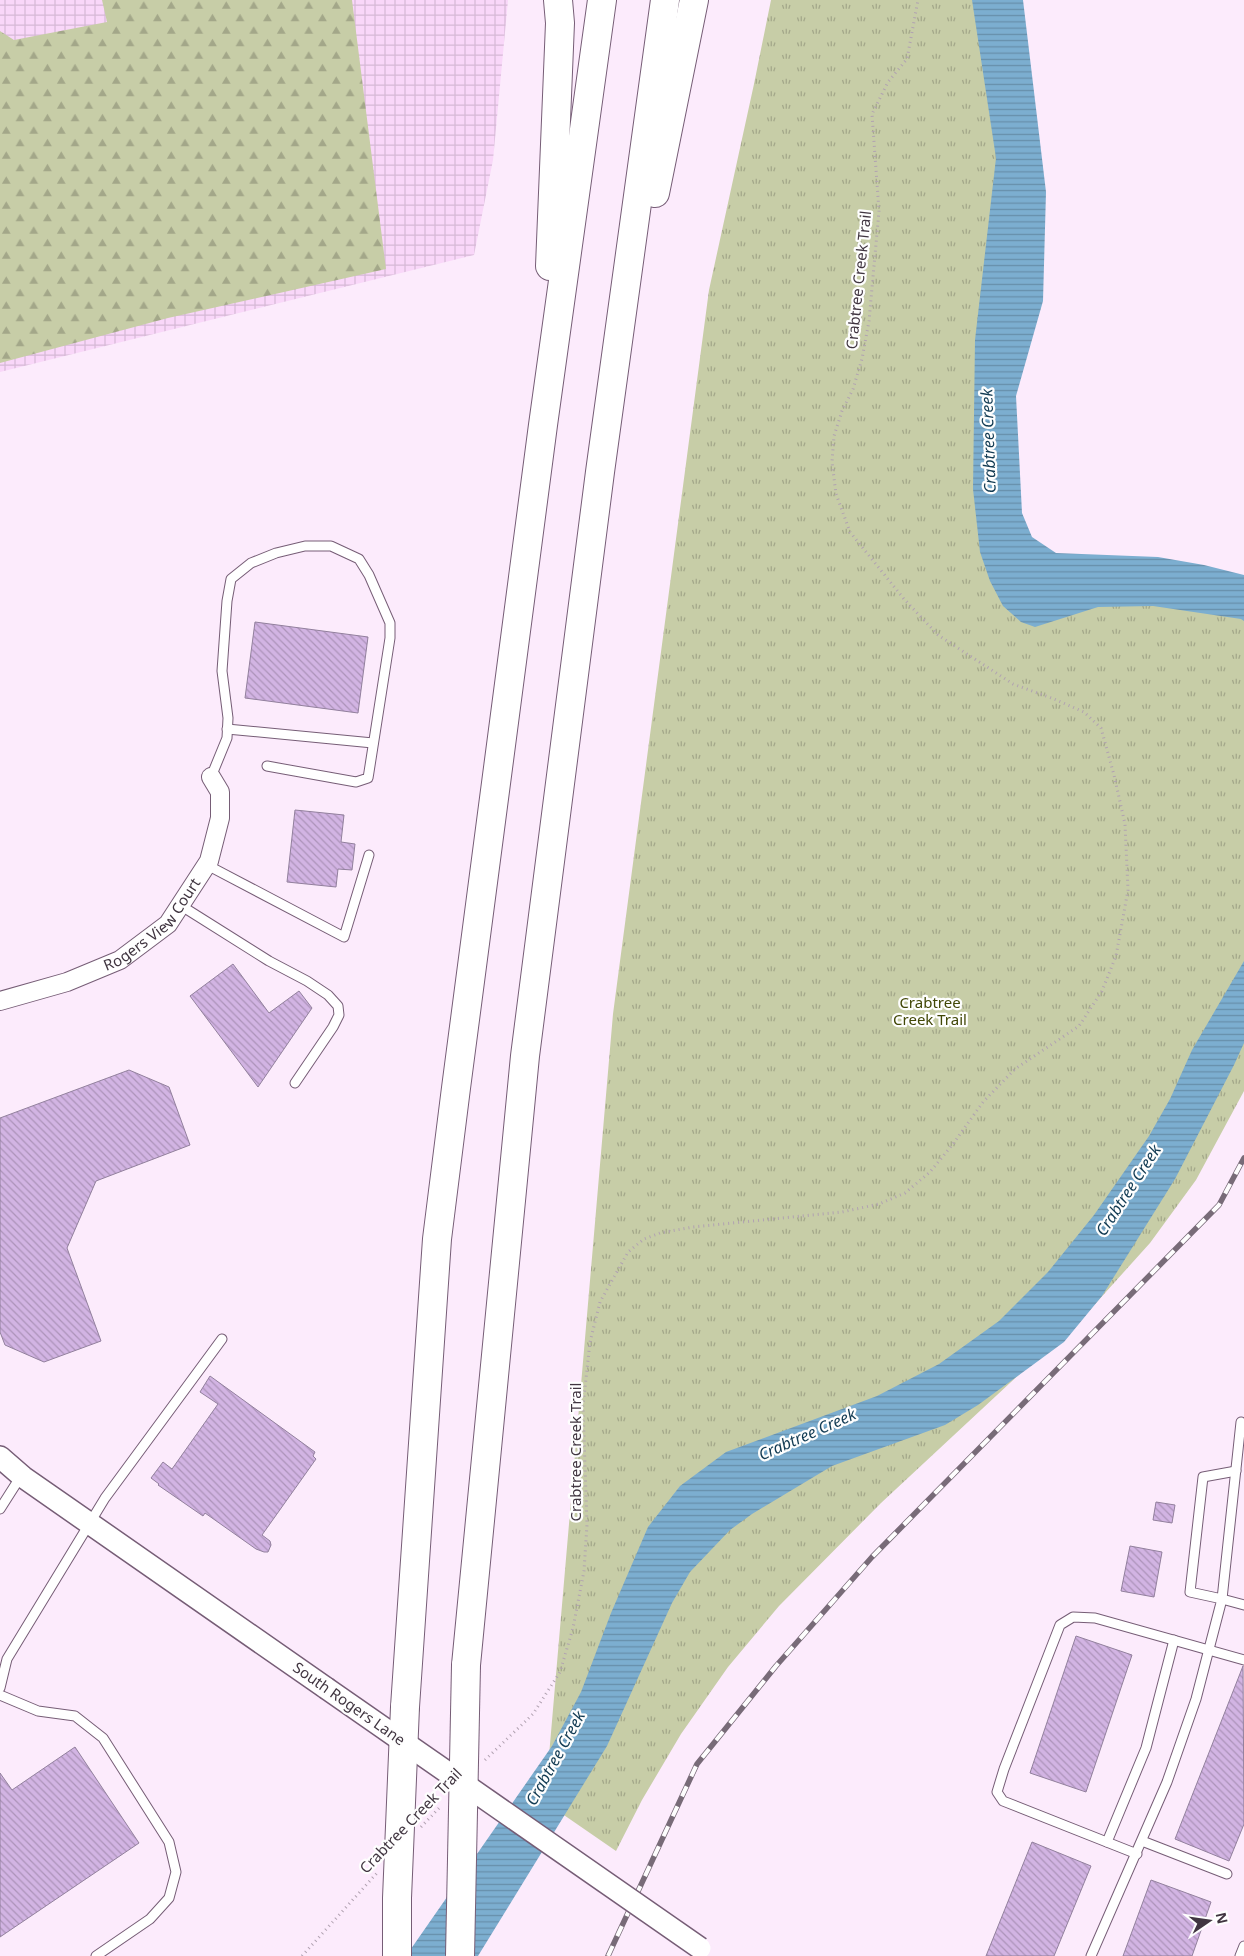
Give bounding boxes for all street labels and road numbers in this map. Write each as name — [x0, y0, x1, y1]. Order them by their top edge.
street label: Crabtree Creek Trail — [841, 210, 875, 350]
street label: Rogers View Court — [100, 873, 205, 975]
street label: Crabtree Creek Trail — [565, 1383, 585, 1522]
street label: South Rogers Lane — [290, 1657, 410, 1749]
street label: Crabtree Creek Trail — [355, 1763, 466, 1877]

